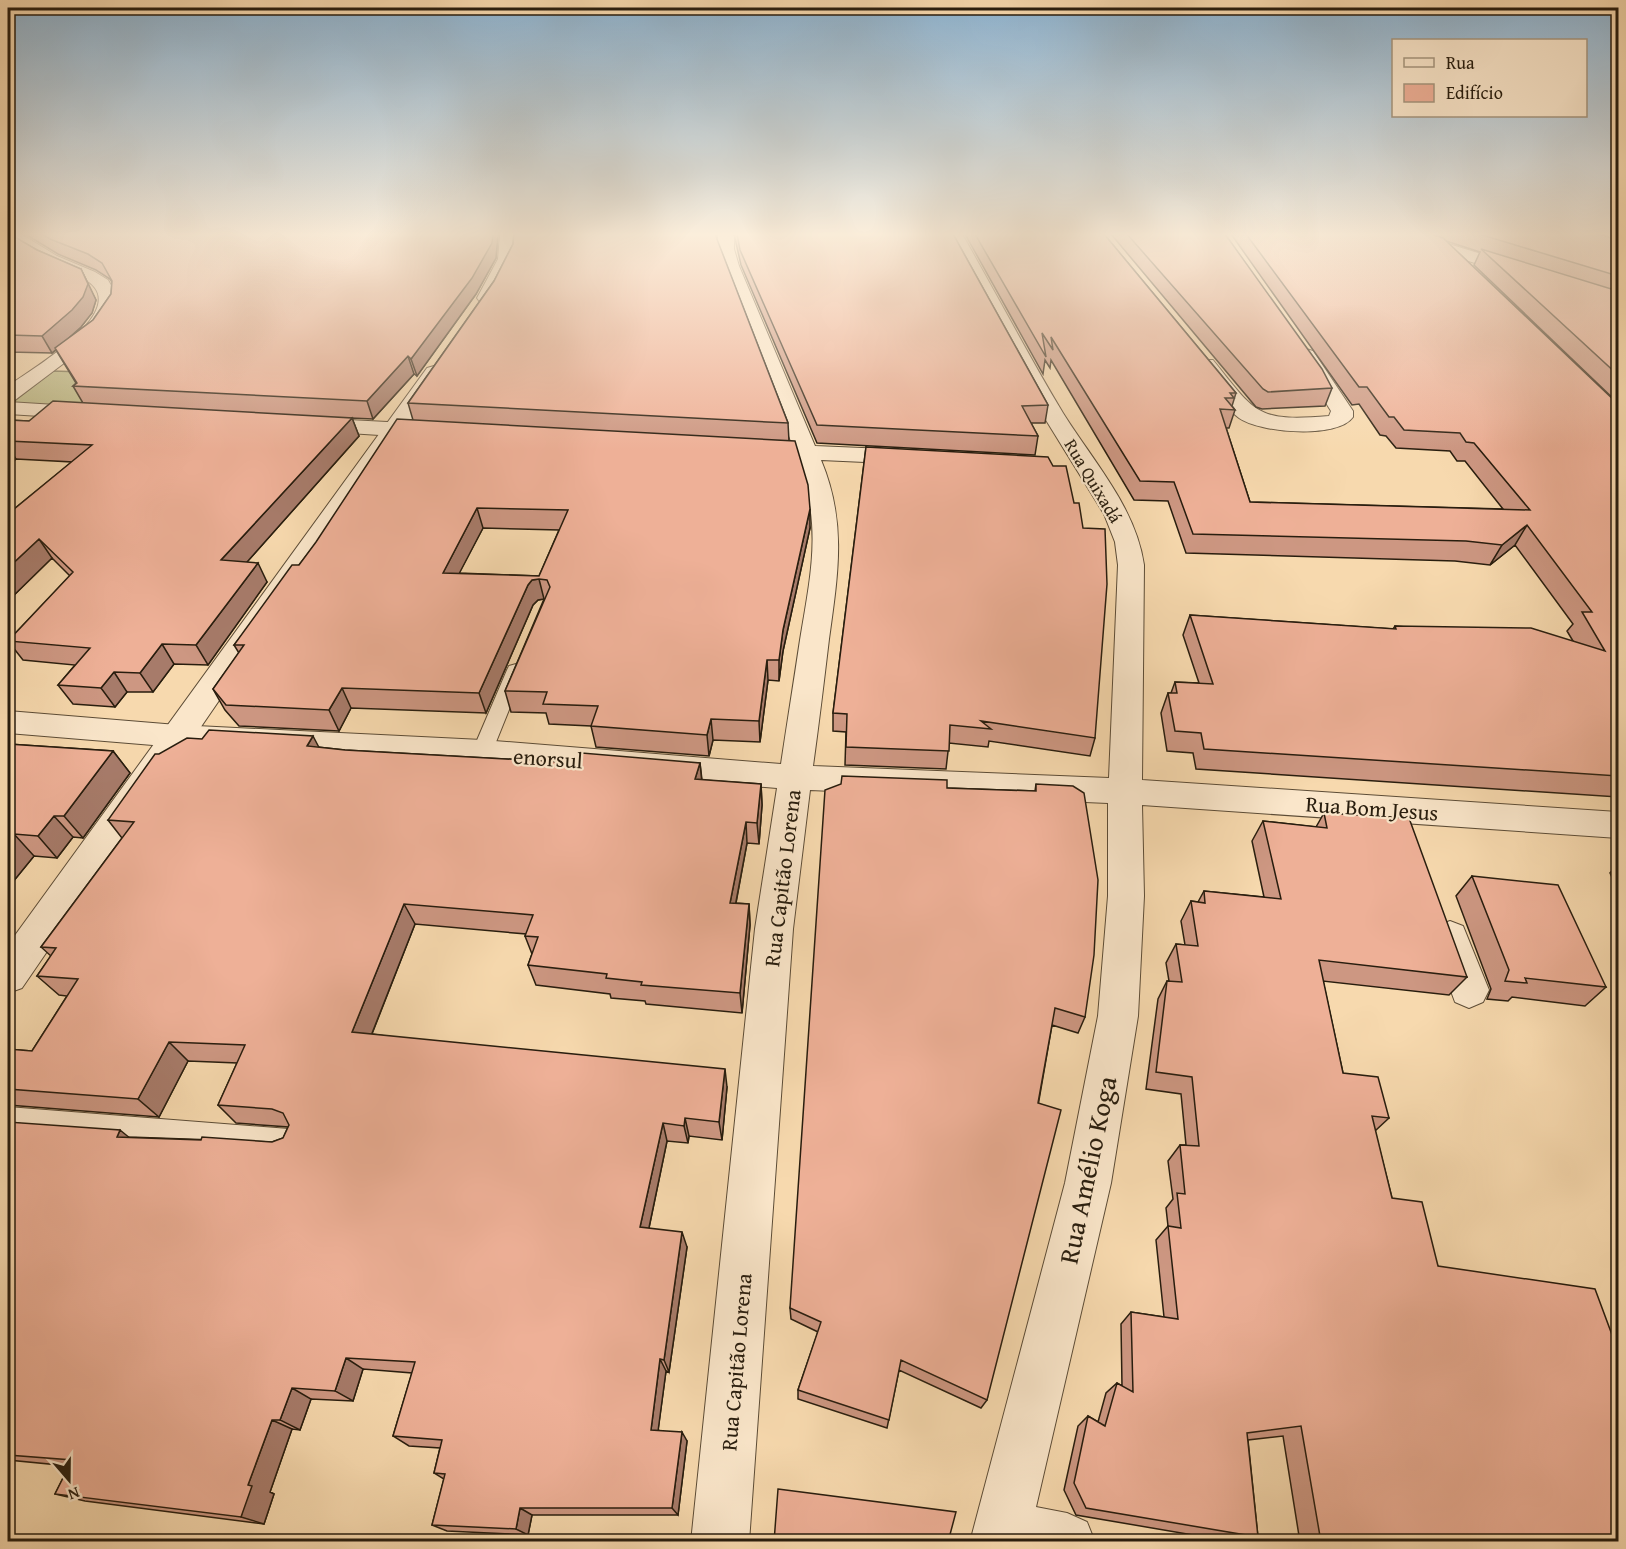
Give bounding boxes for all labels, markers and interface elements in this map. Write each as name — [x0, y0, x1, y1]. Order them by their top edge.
legend — [1392, 39, 1587, 117]
text: Rua — [1446, 49, 1475, 76]
text: Edifício — [1446, 79, 1503, 106]
street label: Rua Quixadá — [1058, 433, 1129, 528]
street label: enorsul — [512, 740, 584, 776]
street label: Rua Capitão Lorena — [755, 787, 809, 968]
street label: Rua Bom Jesus — [1305, 787, 1439, 829]
street label: Rua Amélio Koga — [1048, 1072, 1126, 1267]
street label: Rua Capitão Lorena — [712, 1271, 760, 1452]
north arrow — [39, 1450, 99, 1510]
text: N — [65, 1481, 83, 1507]

